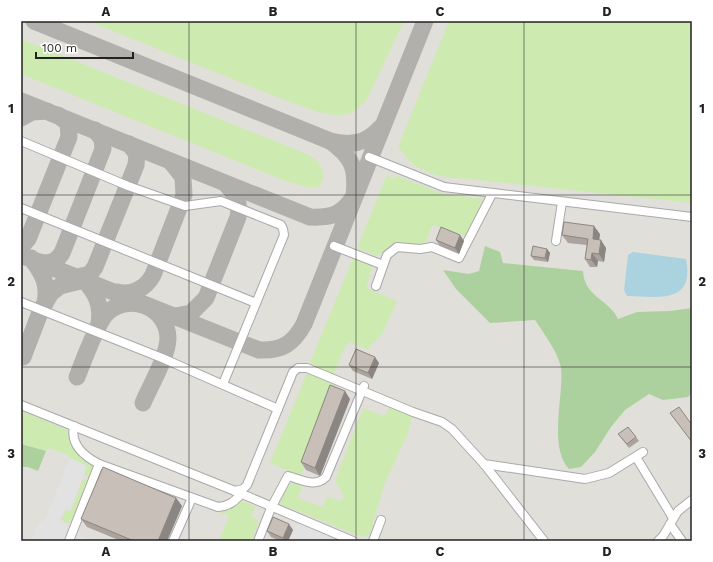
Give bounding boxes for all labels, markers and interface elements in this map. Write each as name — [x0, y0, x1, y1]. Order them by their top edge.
text: A — [102, 4, 111, 19]
text: B — [269, 4, 278, 19]
text: C — [436, 4, 445, 19]
text: D — [602, 4, 612, 19]
scale bar — [36, 34, 133, 60]
text: 100 m — [42, 41, 77, 55]
text: 1 — [8, 101, 14, 116]
text: 1 — [699, 101, 705, 116]
text: 2 — [7, 274, 15, 289]
text: 2 — [698, 274, 706, 289]
text: 3 — [7, 446, 15, 461]
text: 3 — [698, 446, 706, 461]
text: A — [102, 544, 111, 559]
text: B — [269, 544, 278, 559]
text: C — [436, 544, 445, 559]
text: D — [602, 544, 612, 559]

